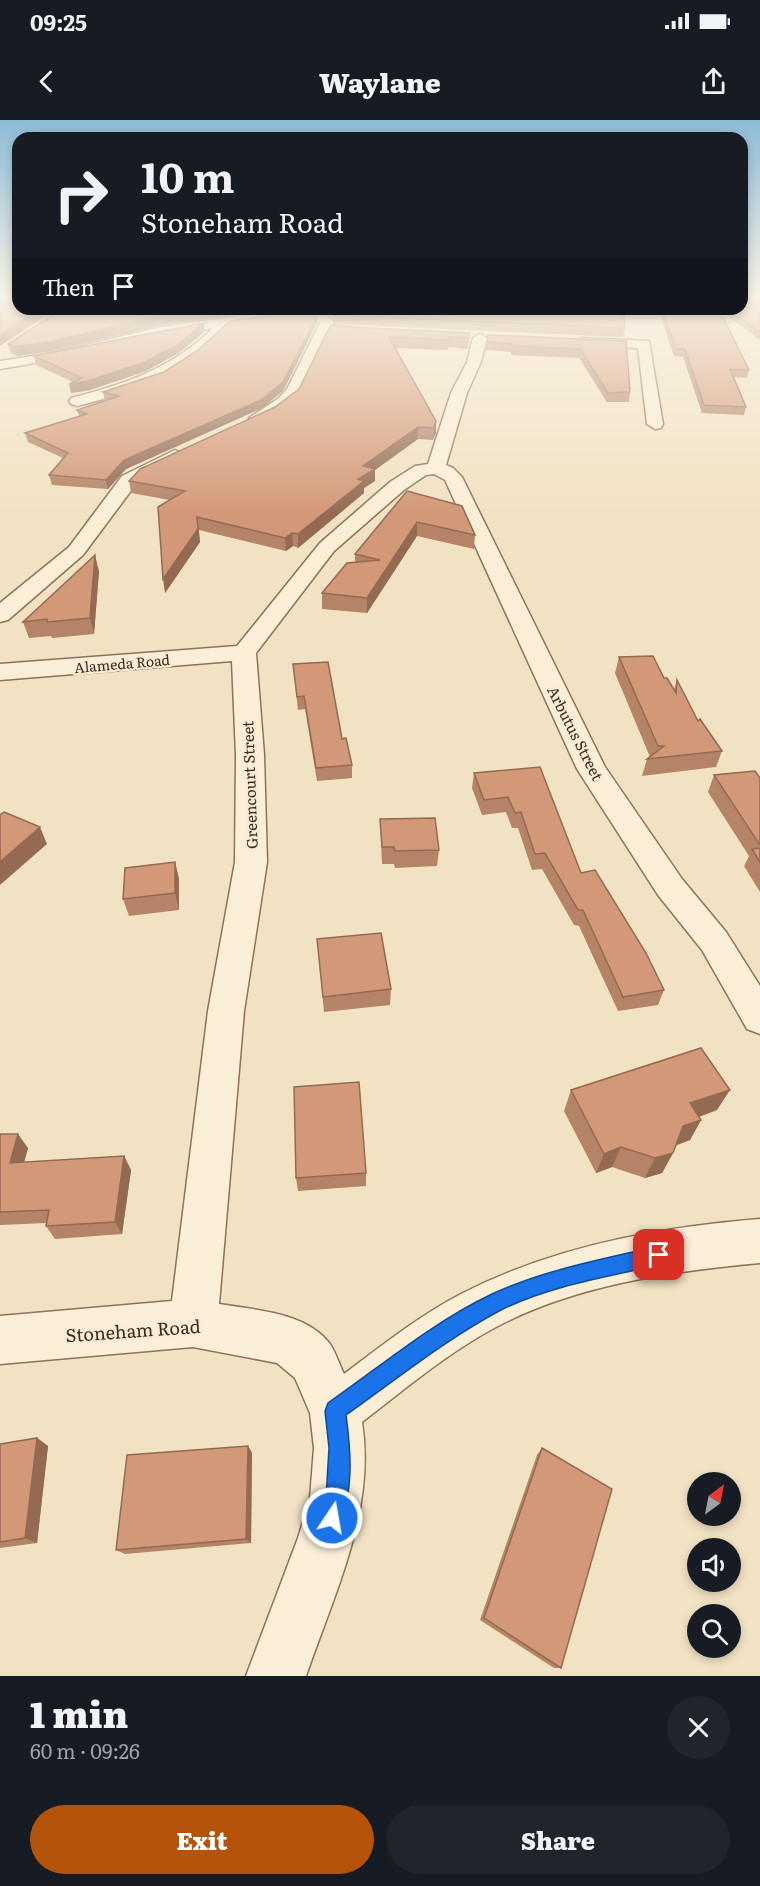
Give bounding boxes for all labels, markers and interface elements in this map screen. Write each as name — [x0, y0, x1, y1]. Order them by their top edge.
text: 09:25 — [30, 5, 87, 38]
text: Waylane — [319, 61, 441, 101]
icon: back — [30, 65, 63, 98]
icon: share — [697, 65, 730, 98]
text: 10 m — [141, 144, 235, 206]
icon: right — [42, 156, 120, 234]
text: Stoneham Road — [141, 201, 344, 241]
text: Then — [42, 270, 95, 303]
icon: arrive — [107, 270, 140, 303]
street label: Alameda Road — [73, 649, 171, 677]
street label: Arbutus Street — [542, 682, 610, 784]
street label: Greencourt Street — [235, 721, 263, 849]
pin — [633, 1229, 684, 1280]
icon: arrive — [642, 1238, 675, 1271]
street label: Stoneham Road — [65, 1312, 201, 1348]
north arrow — [687, 1472, 741, 1526]
map controls — [687, 1472, 741, 1658]
position arrow — [300, 1486, 364, 1550]
button: sound — [687, 1538, 741, 1592]
button: search — [687, 1604, 741, 1658]
text: 1 min — [30, 1686, 128, 1739]
button: close — [667, 1696, 730, 1759]
text: 60 m · 09:26 — [30, 1735, 140, 1765]
button: Exit — [30, 1805, 374, 1874]
button: Share — [386, 1805, 730, 1874]

